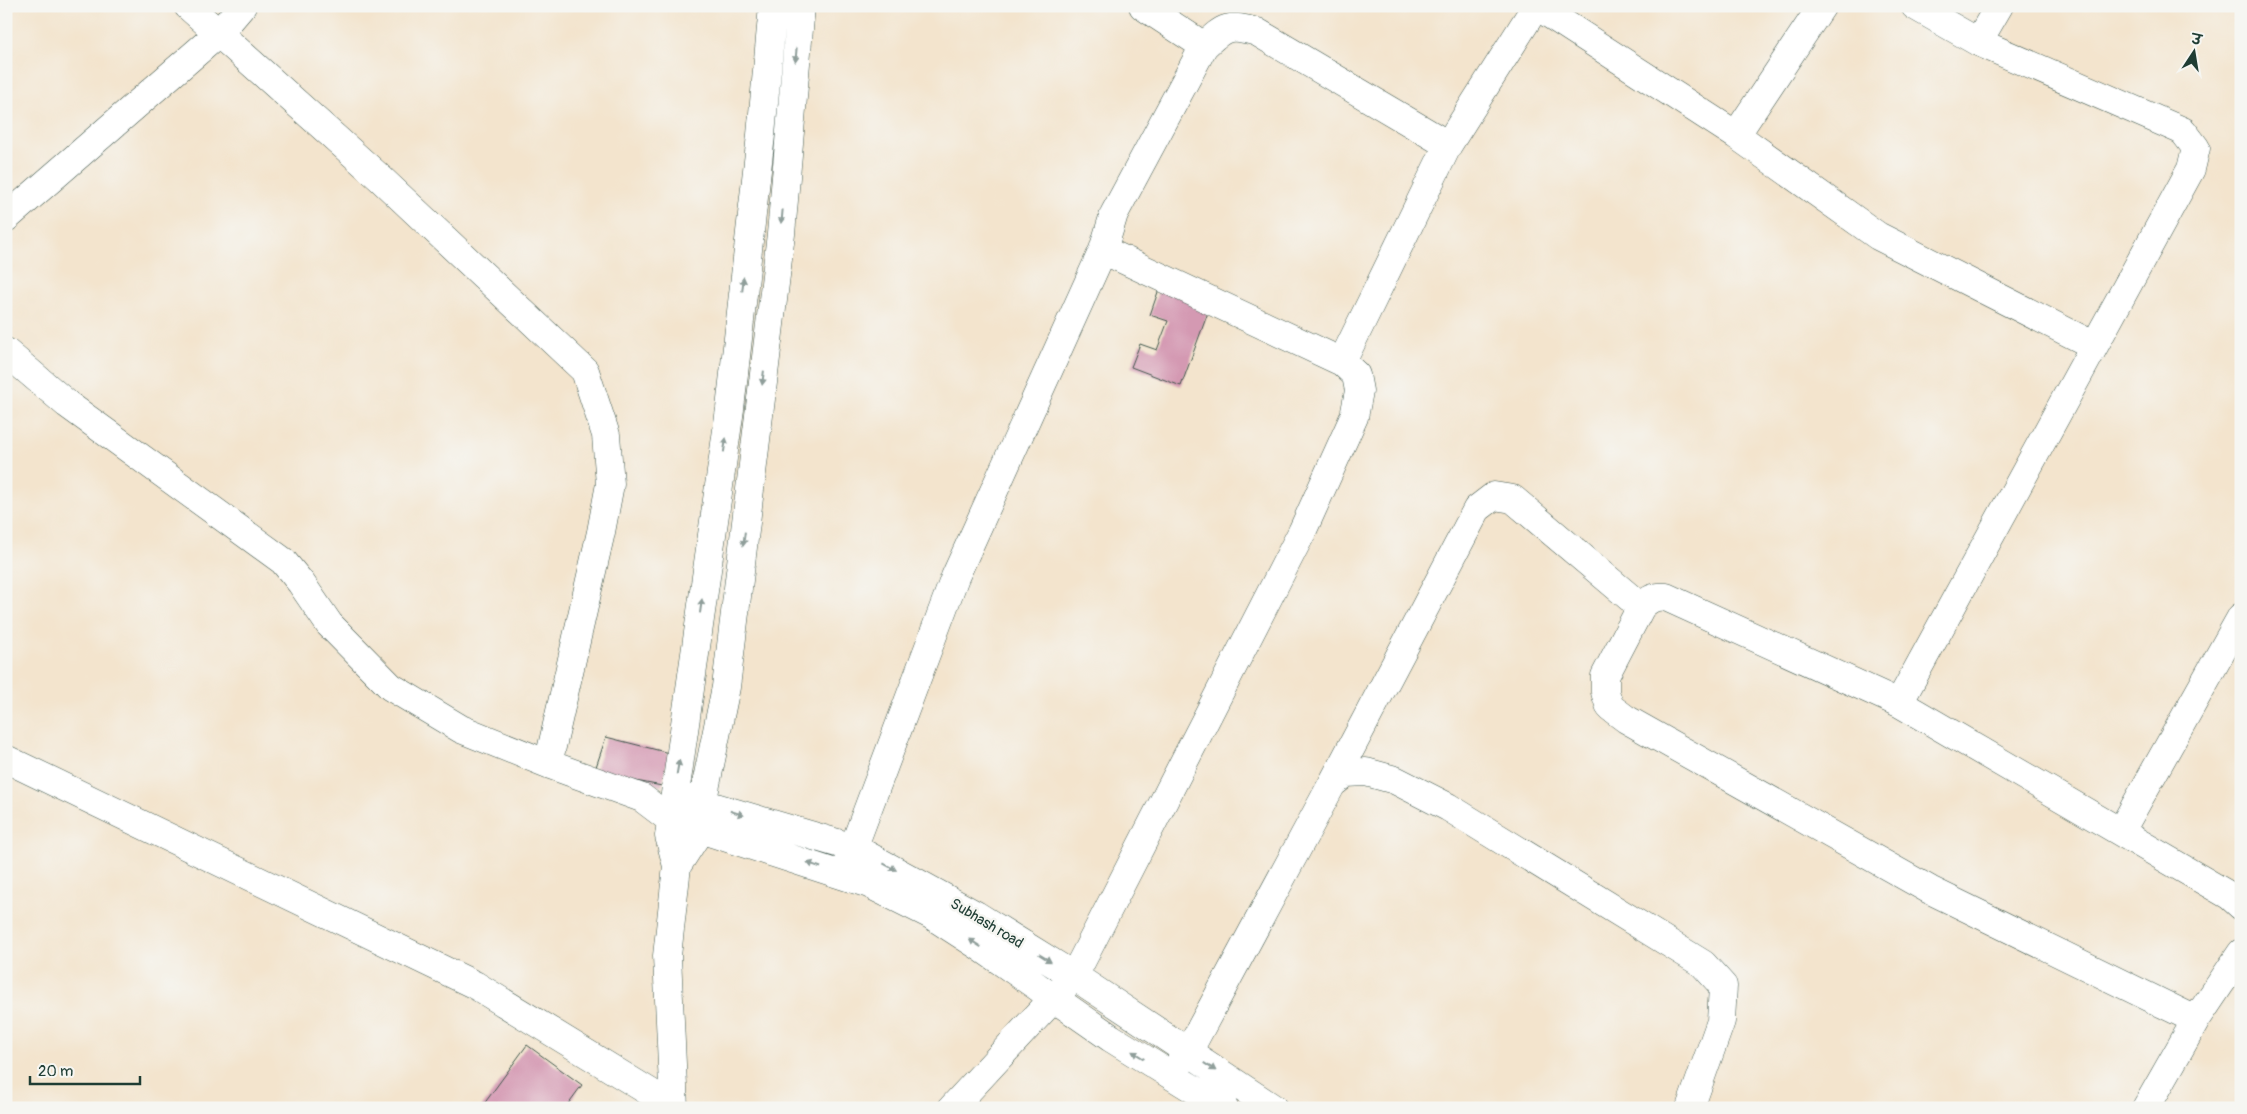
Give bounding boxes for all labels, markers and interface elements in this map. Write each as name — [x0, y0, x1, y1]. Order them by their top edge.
north arrow — [2170, 28, 2220, 78]
text: उ — [2188, 30, 2205, 49]
one-way arrow — [792, 47, 800, 63]
one-way arrow — [778, 209, 786, 225]
one-way arrow — [739, 275, 747, 291]
one-way arrow — [759, 370, 767, 386]
one-way arrow — [721, 437, 729, 453]
one-way arrow — [740, 532, 748, 548]
one-way arrow — [697, 598, 705, 614]
one-way arrow — [675, 758, 683, 774]
one-way arrow — [730, 809, 745, 817]
one-way arrow — [806, 861, 821, 868]
one-way arrow — [883, 863, 897, 871]
street label: Subhash road — [947, 894, 1027, 953]
one-way arrow — [968, 938, 982, 948]
one-way arrow — [1039, 953, 1052, 963]
one-way arrow — [1131, 1050, 1145, 1059]
scale bar — [30, 1054, 140, 1086]
text: 20 m — [38, 1062, 73, 1081]
one-way arrow — [1203, 1062, 1217, 1072]

